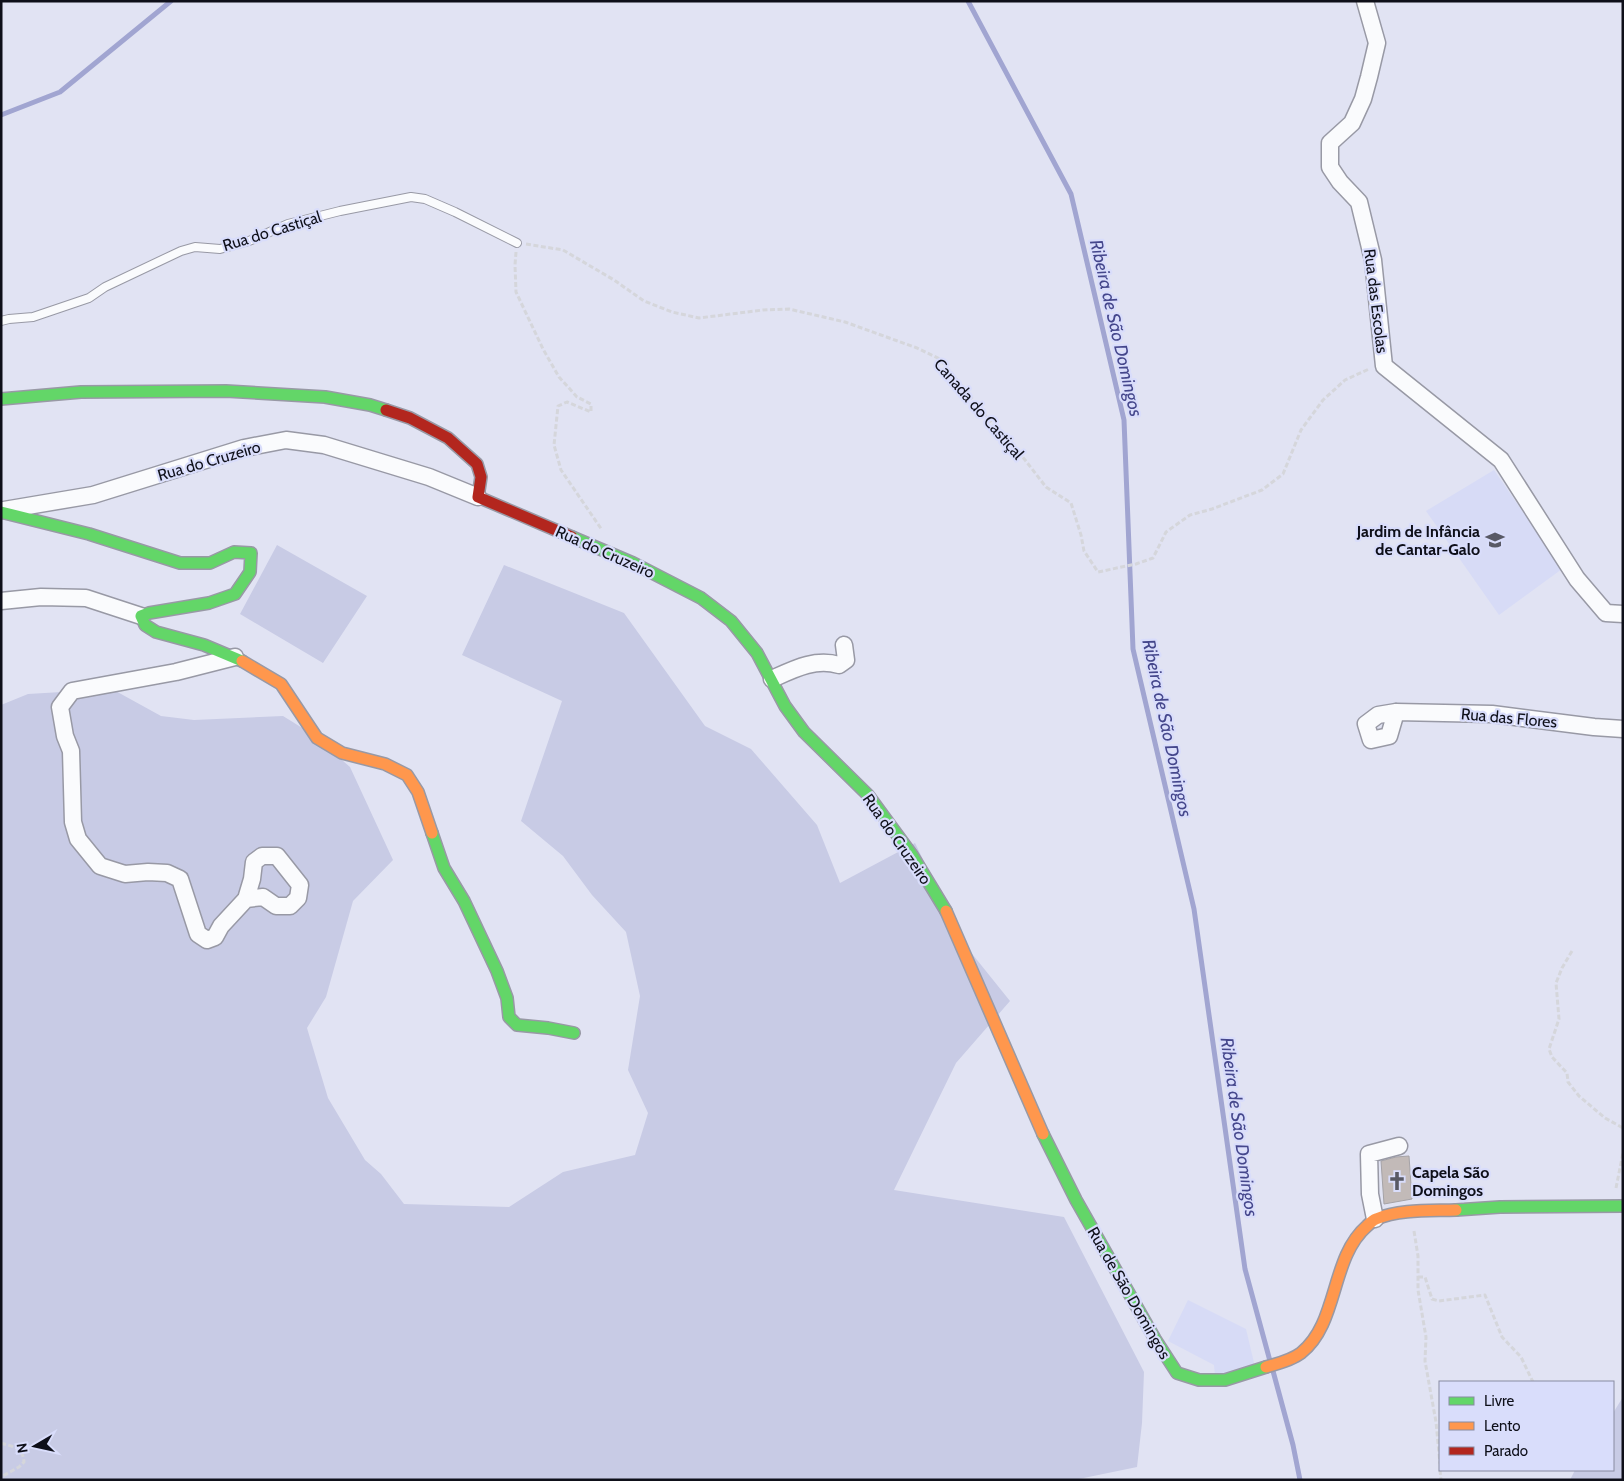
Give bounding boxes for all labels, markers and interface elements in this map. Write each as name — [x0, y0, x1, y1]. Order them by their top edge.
street label: Rua do Castiçal — [220, 207, 324, 255]
water label: Ribeira de São Domingos — [1085, 237, 1147, 419]
street label: Rua das Escolas — [1360, 248, 1392, 355]
street label: Canada do Castiçal — [930, 355, 1028, 463]
street label: Rua do Cruzeiro — [155, 437, 263, 485]
street label: Rua do Cruzeiro — [553, 522, 658, 582]
place label: Jardim de Infância de Cantar-Galo — [1356, 522, 1480, 559]
school or university icon: Jardim de Infância de Cantar-Galo — [1484, 529, 1506, 551]
water label: Ribeira de São Domingos — [1137, 637, 1197, 819]
street label: Rua das Flores — [1460, 704, 1558, 732]
street label: Rua do Cruzeiro — [859, 790, 935, 888]
water label: Ribeira de São Domingos — [1216, 1036, 1262, 1218]
place label: Capela São Domingos — [1412, 1163, 1489, 1200]
church icon: Capela São Domingos — [1386, 1170, 1408, 1192]
street label: Rua de São Domingos — [1083, 1224, 1175, 1363]
legend — [1439, 1381, 1614, 1471]
text: Livre — [1484, 1392, 1515, 1410]
text: Lento — [1484, 1417, 1521, 1435]
north arrow — [10, 1421, 60, 1471]
text: N — [12, 1442, 32, 1454]
text: Parado — [1484, 1442, 1528, 1460]

